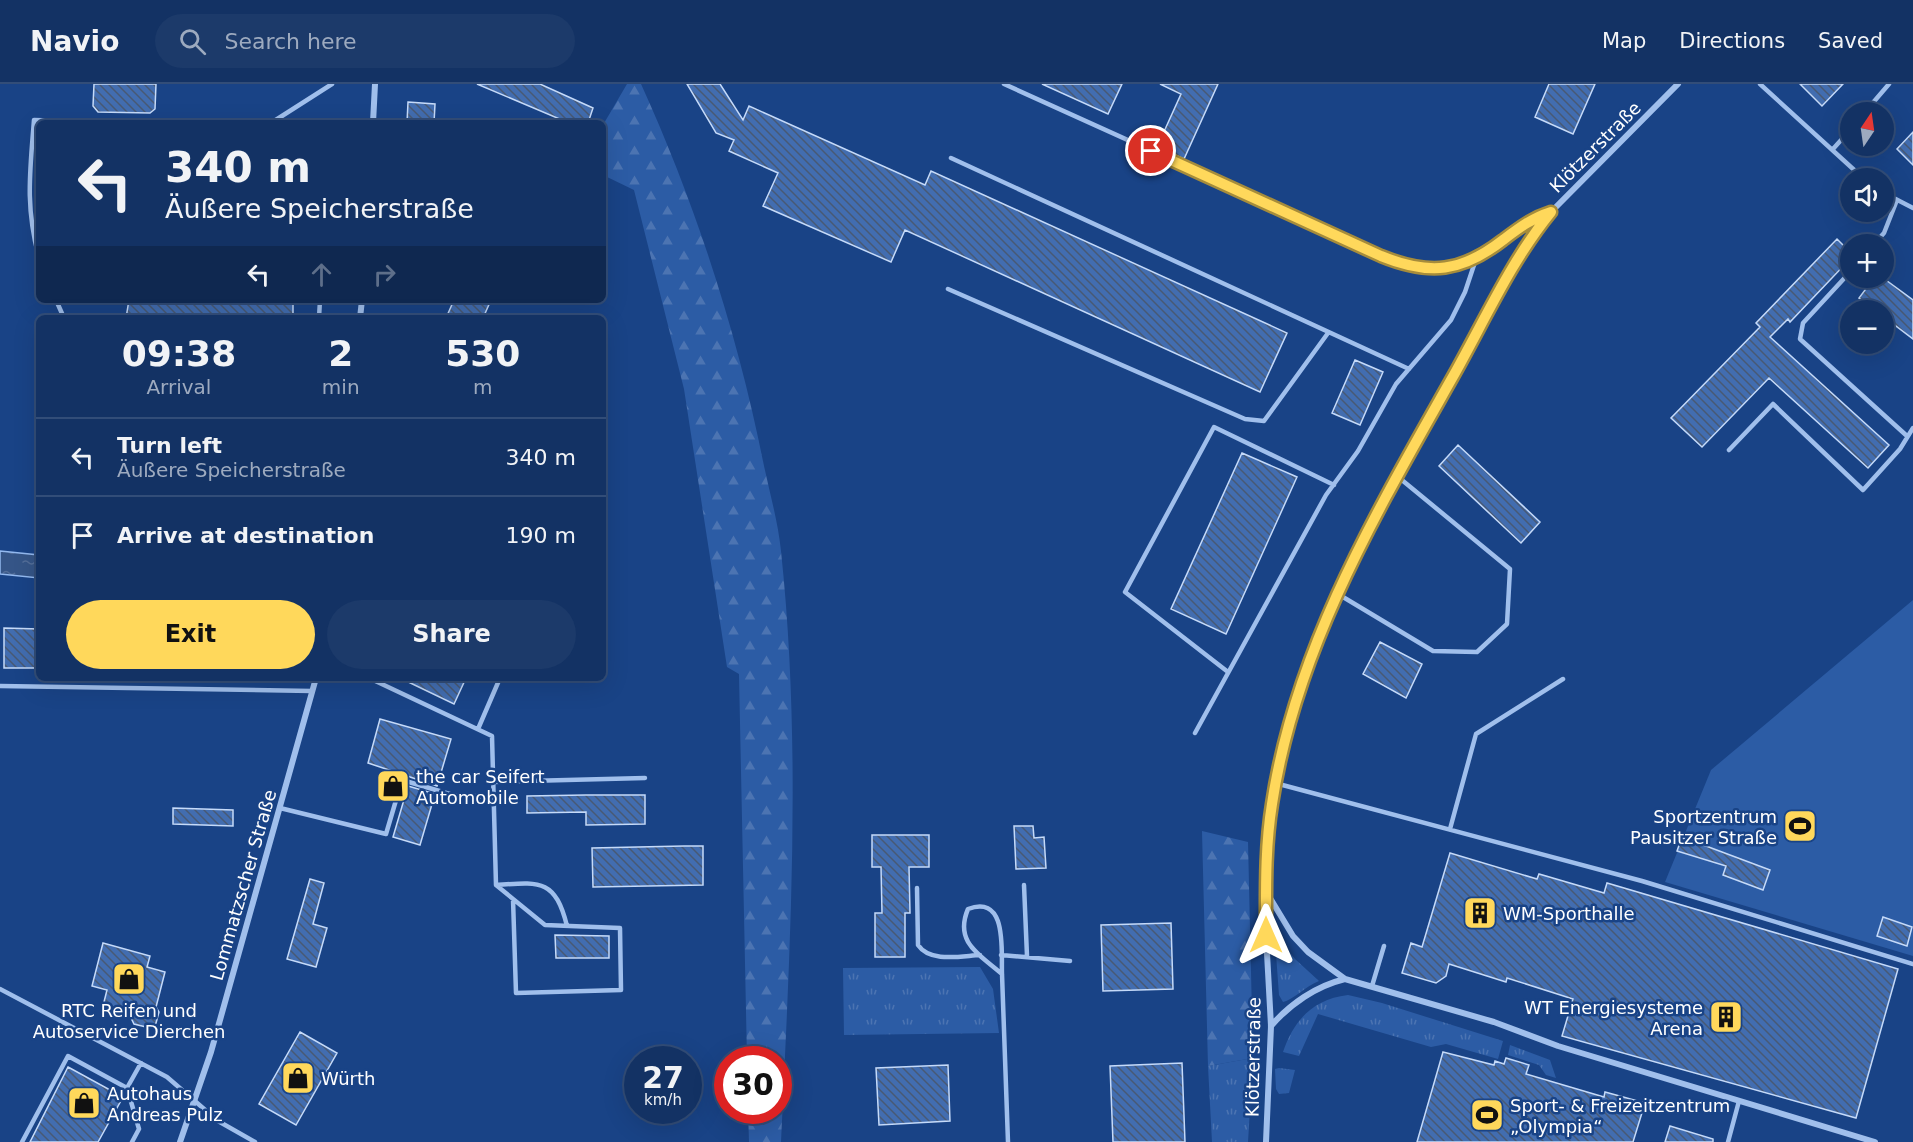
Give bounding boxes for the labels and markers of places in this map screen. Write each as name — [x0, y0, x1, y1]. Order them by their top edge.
pin — [1125, 125, 1176, 176]
place label: the car Seifert Automobile — [416, 766, 545, 808]
shop icon: the car Seifert Automobile — [375, 768, 411, 804]
place label: Sportzentrum Pausitzer Straße — [1630, 806, 1777, 848]
sports icon: Sportzentrum Pausitzer Straße — [1782, 808, 1818, 844]
building icon: WM-Sporthalle — [1462, 895, 1498, 931]
place label: WM-Sporthalle — [1503, 903, 1635, 924]
shop icon: RTC Reifen und Autoservice Dierchen — [111, 961, 147, 997]
place label: WT Energiesysteme Arena — [1524, 997, 1703, 1039]
building icon: WT Energiesysteme Arena — [1708, 999, 1744, 1035]
place label: RTC Reifen und Autoservice Dierchen — [33, 1000, 225, 1042]
shop icon: Würth — [280, 1060, 316, 1096]
place label: Würth — [321, 1068, 375, 1089]
place label: Autohaus Andreas Pulz — [107, 1083, 223, 1125]
shop icon: Autohaus Andreas Pulz — [66, 1085, 102, 1121]
place label: Sport- & Freizeitzentrum „Olympia“ — [1510, 1095, 1730, 1137]
sports icon: Sport- & Freizeitzentrum „Olympia“ — [1469, 1097, 1505, 1133]

